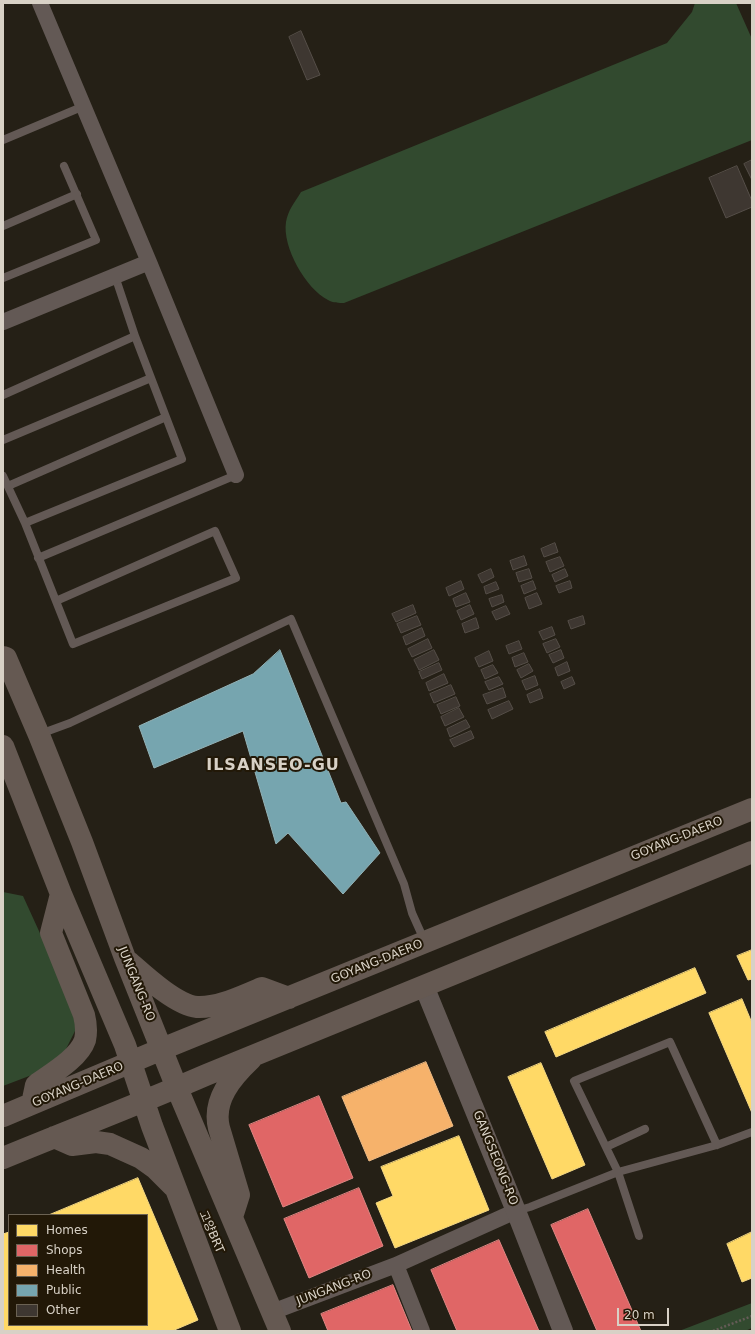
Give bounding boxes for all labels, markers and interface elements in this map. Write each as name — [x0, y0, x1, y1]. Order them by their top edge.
district label: ILSANSEO-GU — [206, 756, 340, 776]
street label: GOYANG-DAERO — [629, 814, 725, 864]
street label: GOYANG-DAERO — [329, 937, 425, 987]
street label: JUNGANG-RO — [114, 945, 158, 1023]
street label: GOYANG-DAERO — [30, 1059, 126, 1111]
street label: GANGSEONG-RO — [469, 1109, 521, 1207]
street label: 고양BRT — [195, 1208, 227, 1256]
legend — [8, 1214, 148, 1326]
text: Homes — [46, 1223, 88, 1237]
text: Shops — [46, 1243, 82, 1257]
text: Health — [46, 1263, 85, 1277]
street label: JUNGANG-RO — [294, 1267, 374, 1309]
text: Public — [46, 1283, 82, 1297]
scale bar — [619, 1300, 671, 1326]
text: Other — [46, 1303, 80, 1317]
text: 20 m — [624, 1308, 655, 1322]

